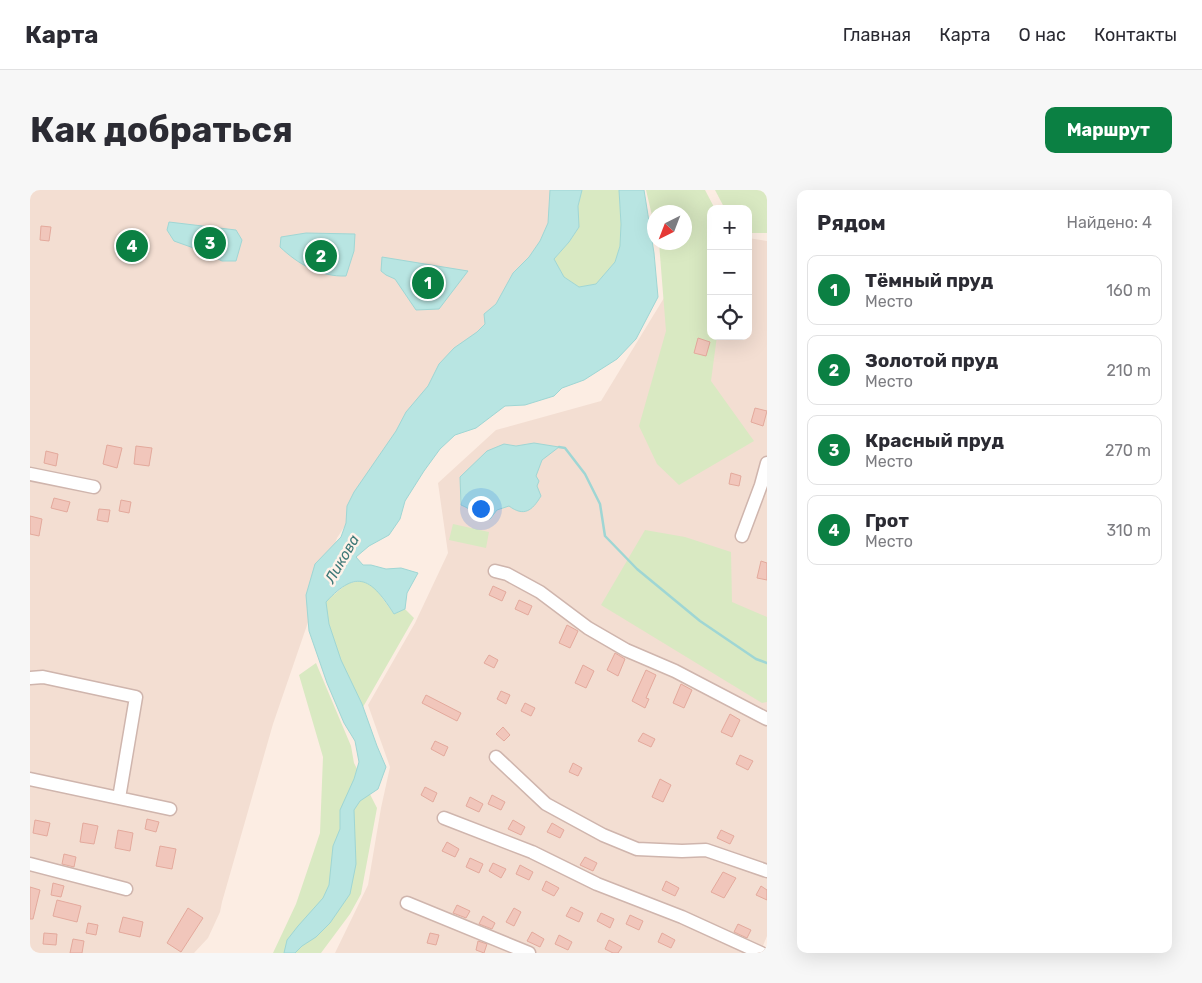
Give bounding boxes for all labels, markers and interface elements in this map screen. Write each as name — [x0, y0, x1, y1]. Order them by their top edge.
text: Карта — [25, 21, 98, 49]
text: Главная — [843, 24, 911, 46]
text: Карта — [939, 24, 991, 46]
text: О нас — [1019, 24, 1066, 46]
text: Контакты — [1094, 24, 1177, 46]
button: Маршрут — [1045, 107, 1172, 153]
text: Как добраться — [30, 109, 293, 151]
north arrow — [647, 205, 692, 250]
map controls — [707, 205, 752, 340]
button: + — [707, 205, 752, 250]
text: Рядом — [817, 210, 886, 235]
text: Найдено: 4 — [1067, 213, 1152, 232]
pin: 3 — [194, 224, 226, 262]
pin: 4 — [116, 227, 148, 265]
pin: 2 — [305, 237, 337, 275]
button: − — [707, 250, 752, 295]
pin: 1 — [412, 264, 444, 302]
text: Тёмный пруд — [865, 269, 993, 292]
text: 1 — [830, 281, 838, 300]
text: 160 m — [1106, 281, 1151, 300]
text: Место — [865, 292, 913, 311]
button: locate — [707, 295, 752, 340]
text: Золотой пруд — [865, 349, 998, 372]
text: 2 — [829, 361, 839, 380]
text: 210 m — [1106, 361, 1151, 380]
text: Место — [865, 372, 913, 391]
text: Красный пруд — [865, 429, 1004, 452]
text: 3 — [829, 441, 839, 460]
text: 270 m — [1105, 441, 1151, 460]
text: Место — [865, 452, 913, 471]
your location — [468, 496, 494, 522]
text: Грот — [865, 509, 909, 532]
text: 4 — [829, 521, 839, 540]
text: 310 m — [1107, 521, 1151, 540]
water label: Ликова — [321, 531, 363, 587]
text: Место — [865, 532, 913, 551]

